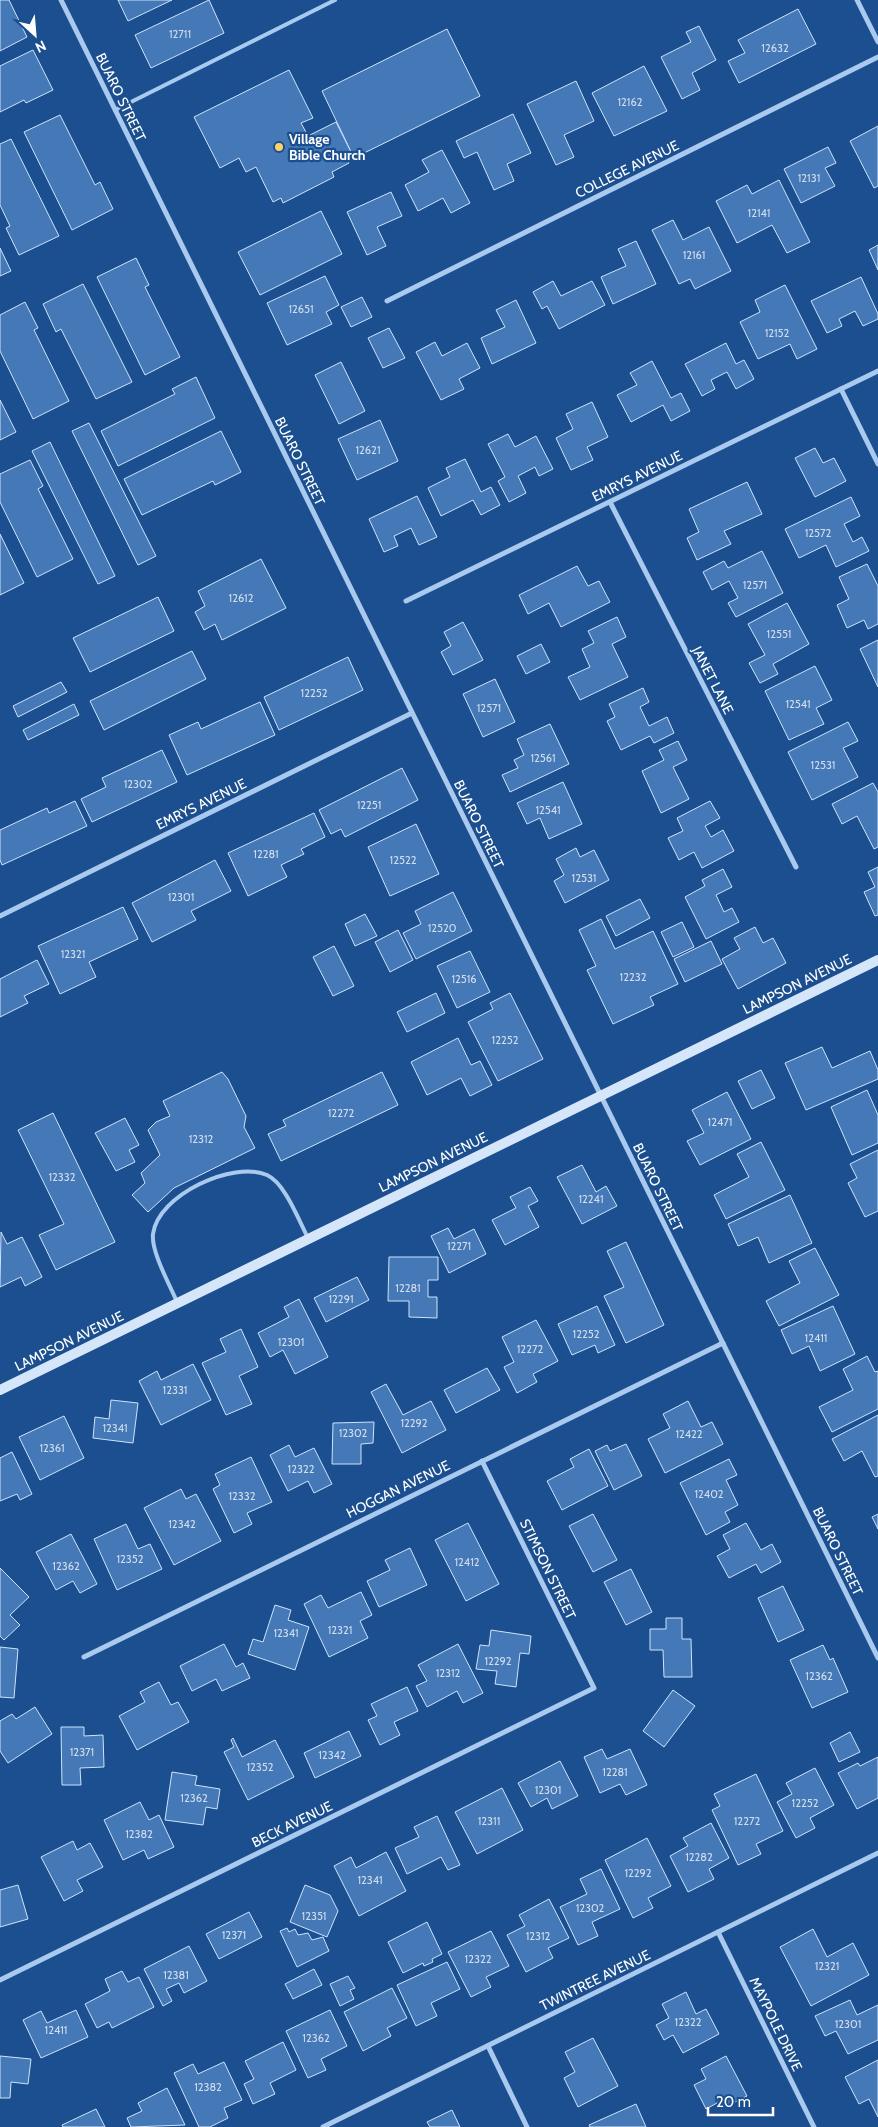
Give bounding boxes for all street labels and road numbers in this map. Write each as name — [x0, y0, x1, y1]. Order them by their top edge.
street label: BUARO STREET — [92, 50, 150, 145]
street label: COLLEGE AVENUE — [572, 136, 682, 202]
street label: BUARO STREET — [271, 414, 329, 509]
street label: EMRYS AVENUE — [589, 446, 685, 506]
street label: JANET LANE — [688, 642, 738, 717]
street label: EMRYS AVENUE — [153, 774, 249, 834]
street label: BUARO STREET — [450, 777, 508, 872]
street label: LAMPSON AVENUE — [740, 950, 855, 1018]
street label: LAMPSON AVENUE — [376, 1128, 491, 1196]
street label: BUARO STREET — [629, 1140, 687, 1235]
street label: LAMPSON AVENUE — [12, 1307, 127, 1375]
street label: HOGGAN AVENUE — [343, 1456, 453, 1522]
street label: BUARO STREET — [809, 1504, 867, 1599]
street label: STIMSON STREET — [516, 1516, 580, 1623]
street label: BECK AVENUE — [249, 1797, 336, 1851]
street label: TWINTREE AVENUE — [537, 1945, 653, 2015]
street label: MAYPOLE DRIVE — [746, 1974, 807, 2074]

